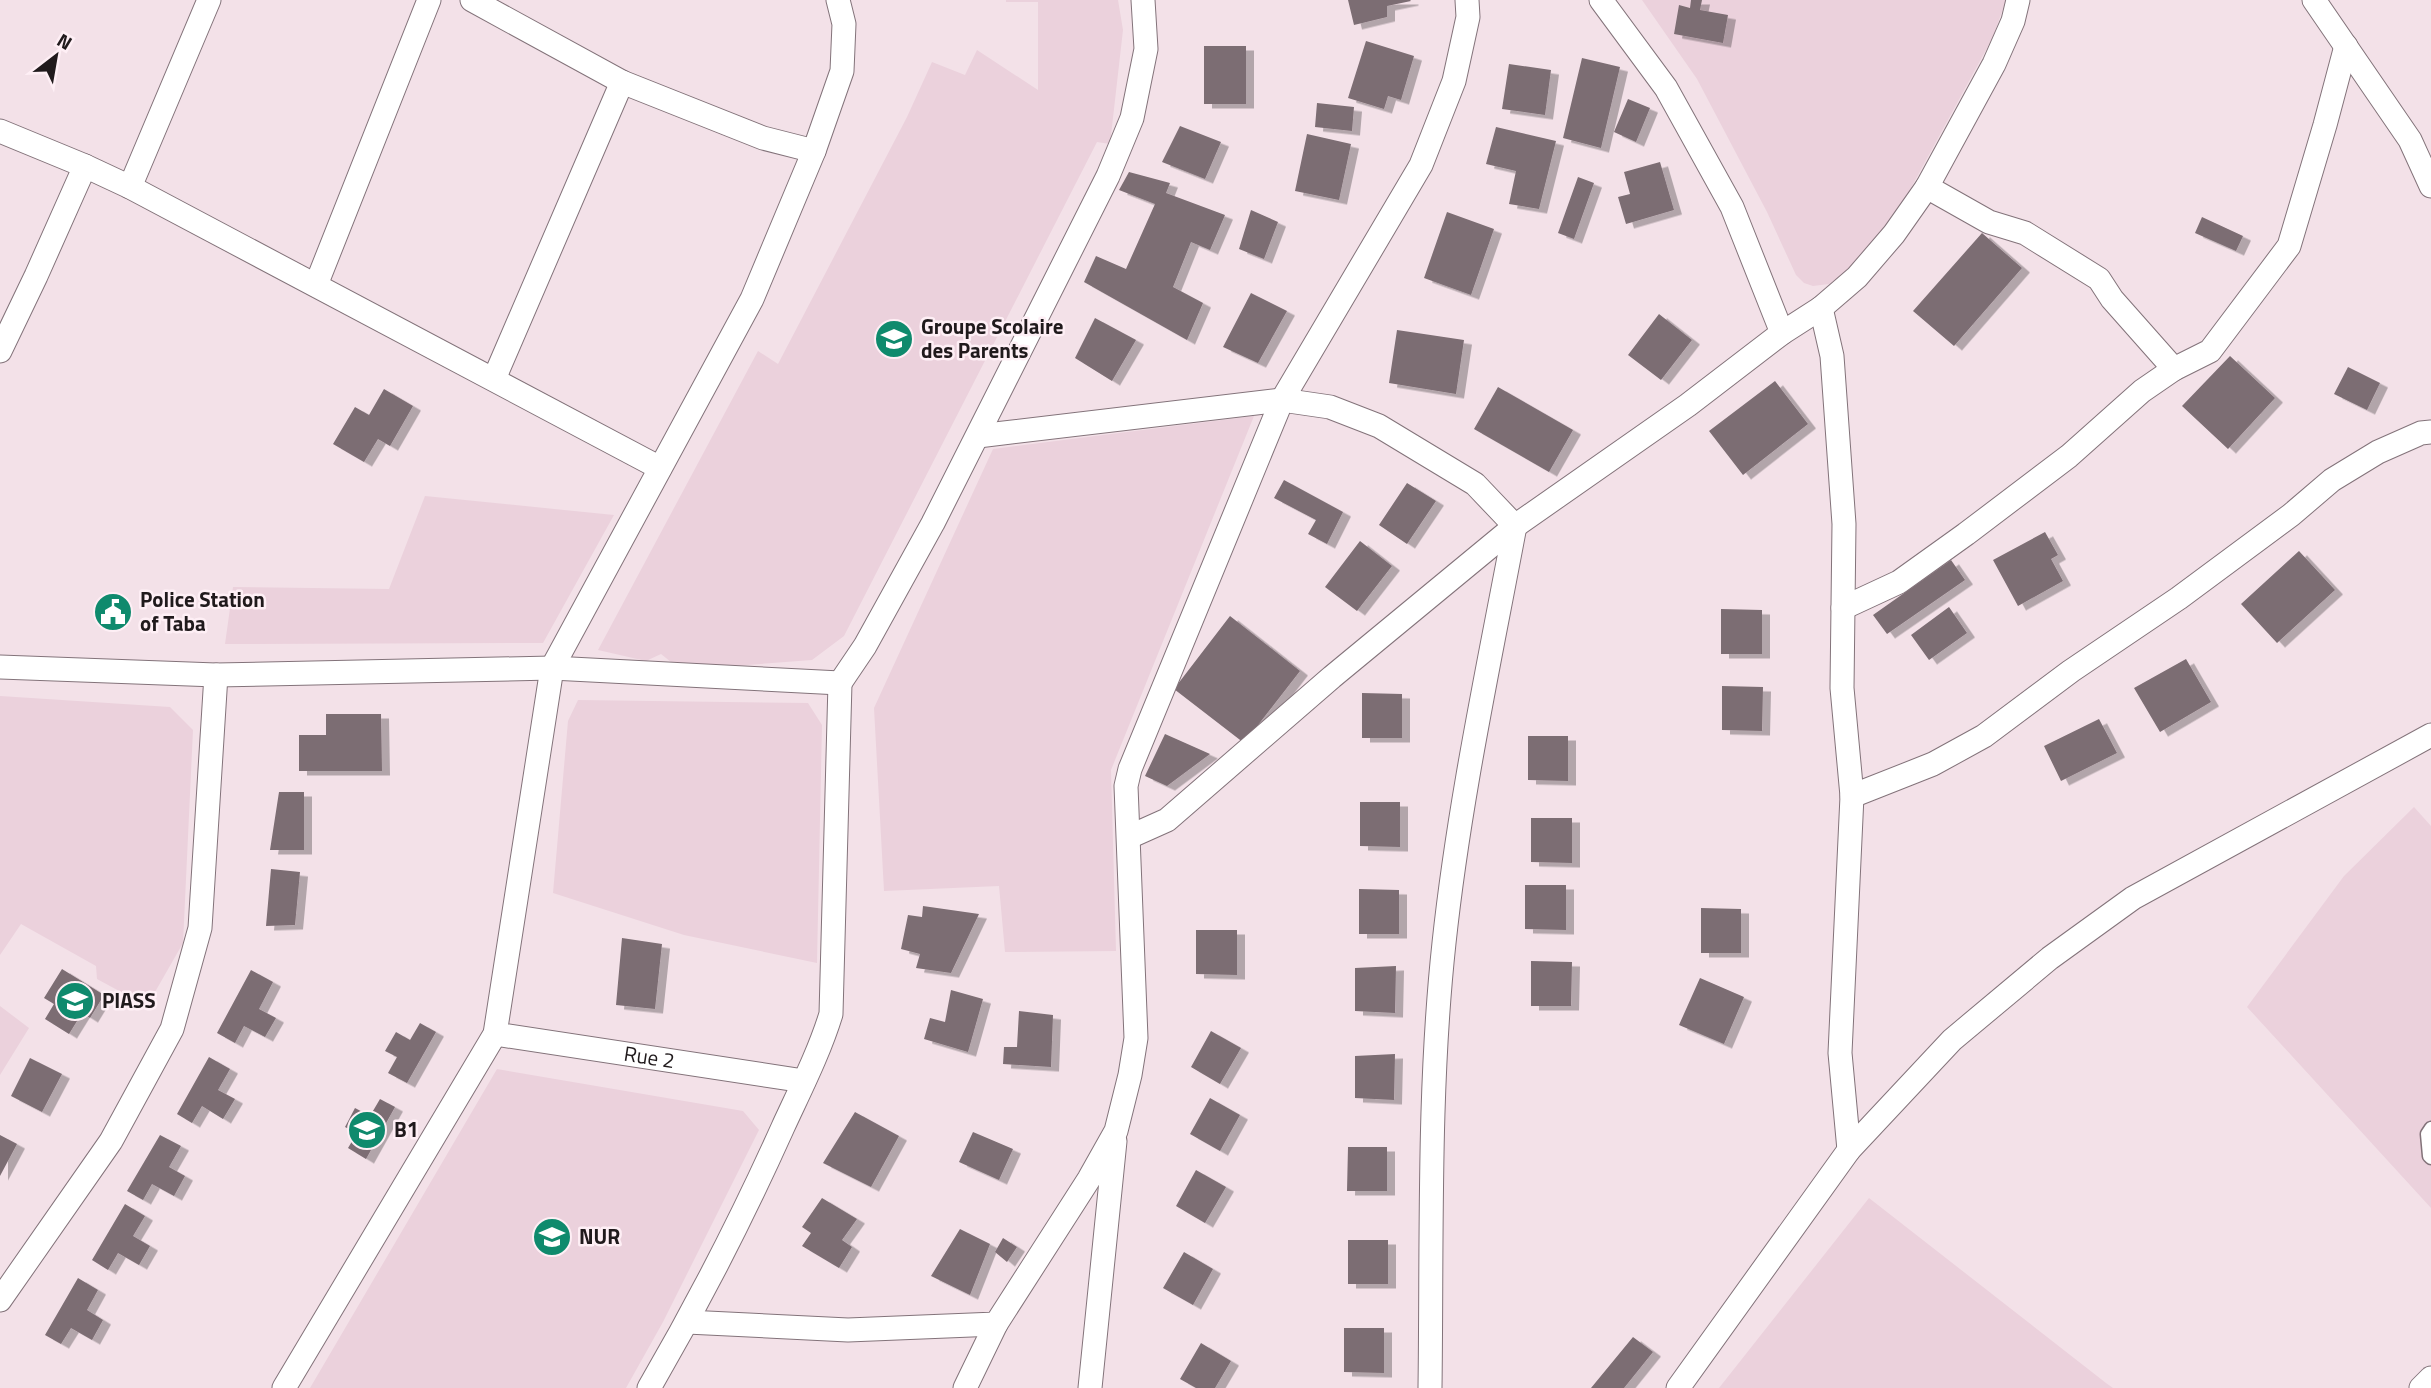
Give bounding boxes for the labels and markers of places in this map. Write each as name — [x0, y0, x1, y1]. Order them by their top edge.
place label: Groupe Scolaire des Parents — [921, 310, 1063, 366]
school or university icon: Groupe Scolaire des Parents — [873, 318, 915, 360]
place label: Police Station of Taba — [140, 583, 265, 639]
public building icon: Police Station of Taba — [92, 591, 134, 633]
school or university icon: PIASS — [54, 980, 96, 1022]
place label: PIASS — [102, 984, 156, 1016]
school or university icon: B1 — [346, 1109, 388, 1151]
place label: B1 — [394, 1113, 419, 1145]
school or university icon: NUR — [531, 1216, 573, 1258]
place label: NUR — [579, 1220, 620, 1252]

